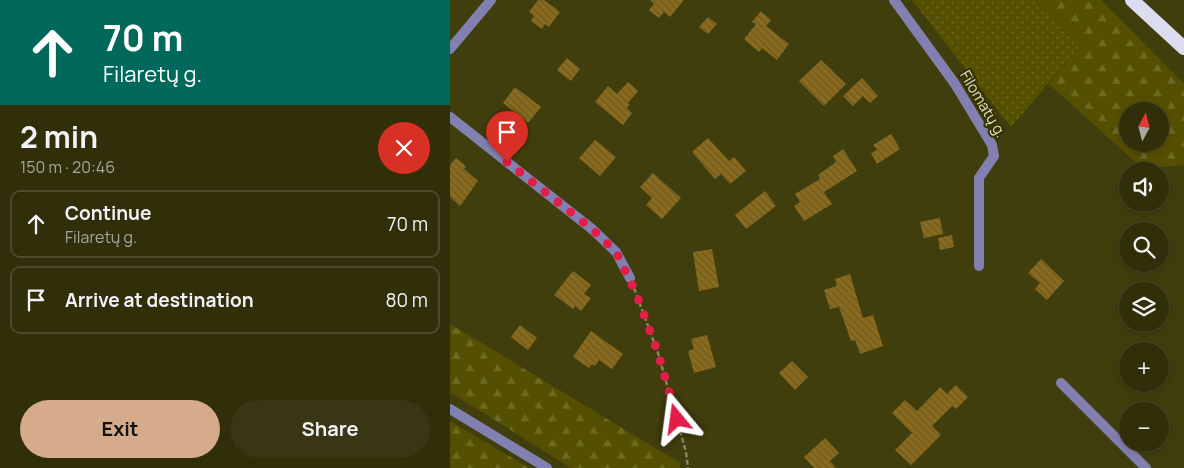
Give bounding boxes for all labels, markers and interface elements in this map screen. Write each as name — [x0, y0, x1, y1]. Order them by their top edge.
text: 70 m — [103, 14, 183, 62]
icon: ahead — [20, 20, 85, 85]
text: Filaretų g. — [103, 59, 202, 89]
street label: Filomatų g. — [955, 66, 1012, 141]
north arrow — [1119, 102, 1169, 152]
map controls — [1119, 102, 1169, 452]
pin — [486, 111, 528, 162]
text: 2 min — [20, 116, 98, 157]
icon: arrive — [493, 118, 521, 146]
button: close — [378, 122, 430, 174]
text: 150 m · 20:46 — [20, 156, 115, 178]
button: sound — [1119, 162, 1169, 212]
text: Continue — [65, 200, 151, 226]
icon: ahead — [22, 210, 50, 238]
text: 70 m — [387, 211, 428, 237]
button: search — [1119, 222, 1169, 272]
text: Filaretų g. — [65, 226, 137, 248]
button: layers — [1119, 282, 1169, 332]
icon: arrive — [22, 286, 50, 314]
text: Arrive at destination — [65, 287, 254, 313]
text: 80 m — [385, 287, 428, 313]
button: + — [1119, 342, 1169, 392]
position arrow — [650, 392, 702, 444]
button: Exit — [20, 400, 220, 458]
button: Share — [230, 400, 430, 458]
button: − — [1119, 402, 1169, 452]

